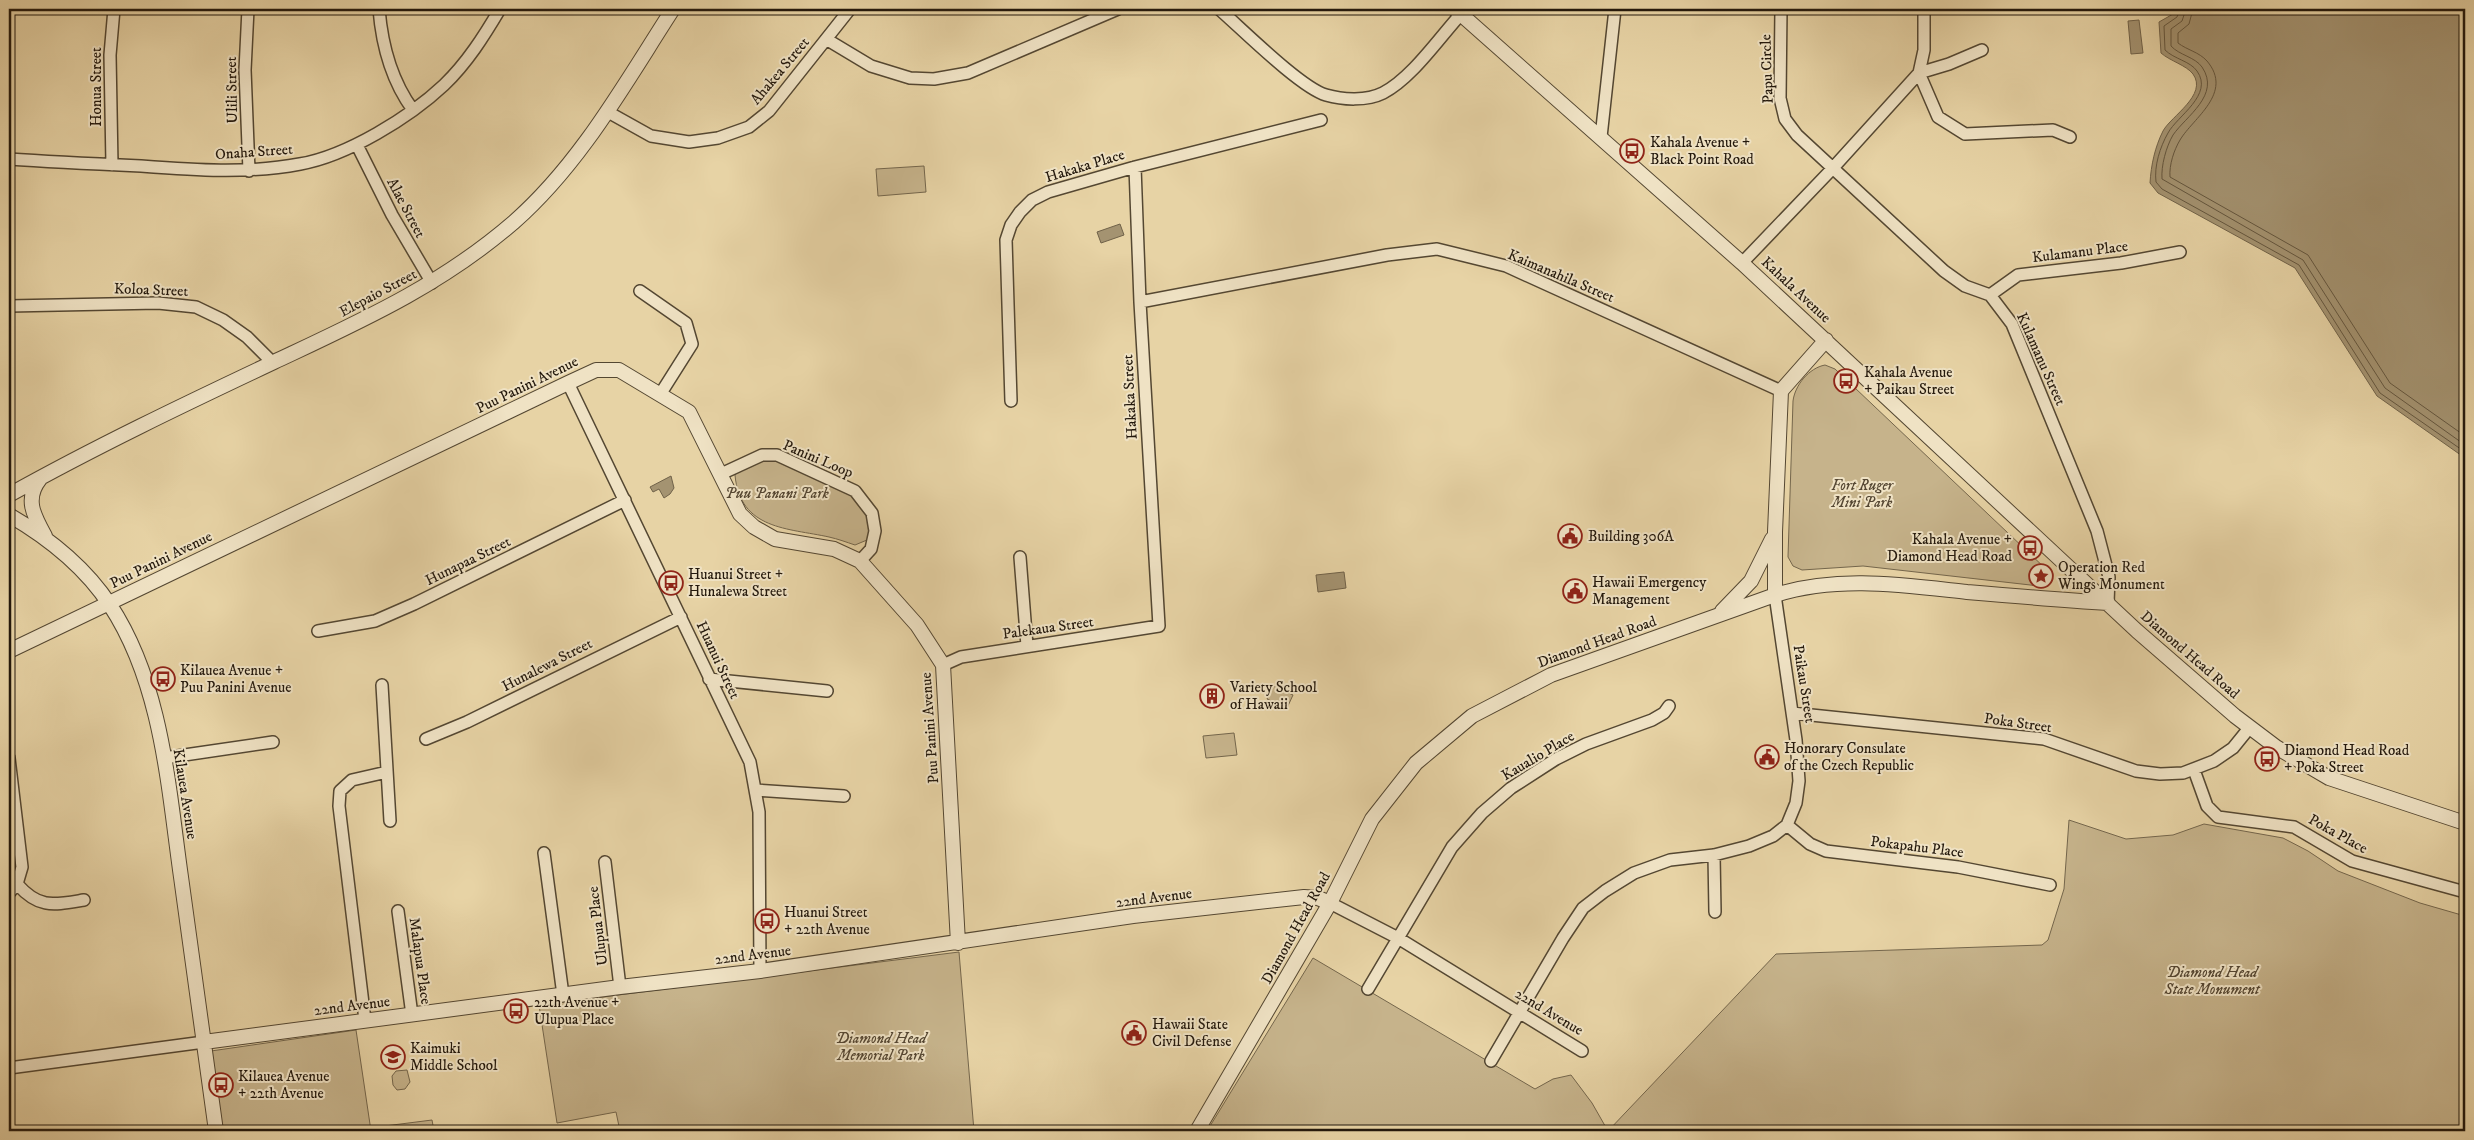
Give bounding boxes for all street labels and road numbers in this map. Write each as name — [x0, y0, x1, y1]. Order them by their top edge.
street label: Ahakea Street — [746, 33, 814, 109]
street label: Papu Circle — [1756, 34, 1778, 104]
street label: Honua Street — [87, 47, 106, 127]
street label: Ulili Street — [222, 56, 242, 124]
street label: Onaha Street — [215, 140, 294, 164]
street label: Hakaka Place — [1043, 145, 1127, 187]
street label: Alae Street — [382, 175, 430, 241]
street label: Kulamanu Place — [2031, 237, 2129, 267]
street label: Kaimanahila Street — [1505, 245, 1617, 307]
street label: Kahala Avenue — [1757, 253, 1835, 327]
street label: Elepaio Street — [336, 265, 420, 321]
street label: Koloa Street — [113, 279, 189, 301]
street label: Kulamanu Street — [2012, 310, 2070, 409]
street label: Puu Panini Avenue — [473, 352, 581, 418]
street label: Hakaka Street — [1118, 354, 1142, 440]
street label: Panini Loop — [780, 436, 856, 483]
street label: Puu Panini Avenue — [107, 527, 215, 593]
street label: Hunapaa Street — [422, 532, 514, 590]
street label: Diamond Head Road — [2137, 607, 2244, 704]
street label: Diamond Head Road — [1535, 611, 1660, 672]
street label: Palekaua Street — [1001, 612, 1095, 644]
street label: Huanui Street — [692, 618, 744, 702]
street label: Hunalewa Street — [499, 634, 596, 696]
street label: Paikau Street — [1788, 644, 1820, 725]
street label: Puu Panini Avenue — [917, 672, 943, 784]
street label: Poka Street — [1983, 709, 2053, 737]
street label: Kaualio Place — [1498, 727, 1578, 785]
street label: Kilauea Avenue — [168, 747, 202, 841]
street label: Poka Place — [2305, 810, 2371, 858]
street label: Pokapahu Place — [1869, 832, 1965, 862]
street label: Diamond Head Road — [1257, 868, 1335, 987]
street label: 22nd Avenue — [1115, 884, 1193, 912]
street label: Ulupua Place — [584, 885, 612, 967]
street label: Malapua Place — [405, 916, 435, 1006]
street label: 22nd Avenue — [714, 941, 792, 969]
street label: 22nd Avenue — [1511, 984, 1587, 1040]
street label: 22nd Avenue — [313, 992, 391, 1020]

